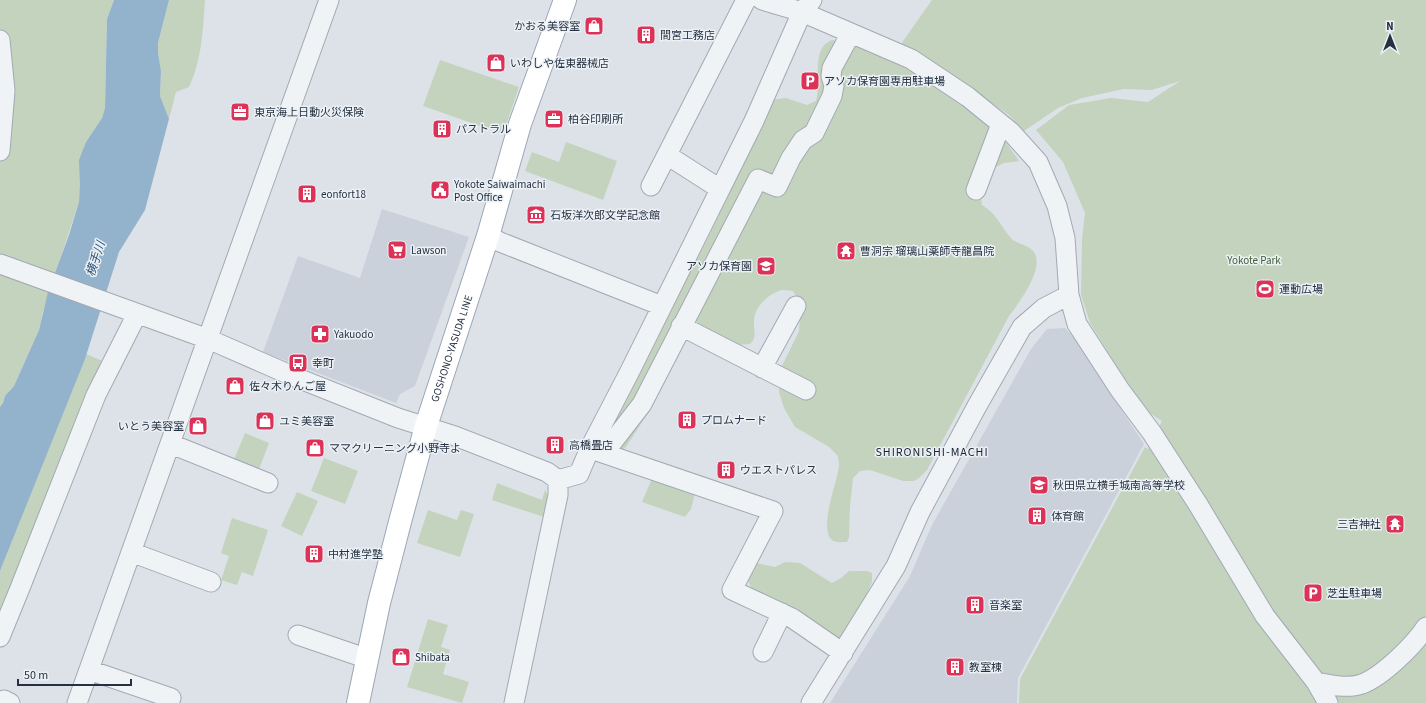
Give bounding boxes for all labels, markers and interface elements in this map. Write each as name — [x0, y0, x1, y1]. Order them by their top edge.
shop icon: かおる美容室 — [583, 15, 605, 37]
north arrow — [1370, 16, 1410, 56]
place label: かおる美容室 — [514, 19, 580, 34]
text: N — [1386, 19, 1394, 34]
building icon: 間宮工務店 — [635, 24, 657, 46]
place label: 間宮工務店 — [660, 28, 715, 43]
shop icon: いわしや佐東器械店 — [485, 52, 507, 74]
place label: いわしや佐東器械店 — [510, 56, 609, 71]
parking icon: アソカ保育園専用駐車場 — [799, 70, 821, 92]
place label: アソカ保育園専用駐車場 — [824, 74, 945, 89]
office icon: 東京海上日動火災保険 — [229, 101, 251, 123]
place label: 東京海上日動火災保険 — [254, 105, 364, 120]
office icon: 柏谷印刷所 — [543, 108, 565, 130]
place label: 柏谷印刷所 — [568, 112, 624, 127]
building icon: パストラル — [431, 118, 453, 140]
place label: パストラル — [456, 122, 511, 137]
place label: Yokote Saiwaimachi Post Office — [453, 177, 546, 205]
public building icon: Yokote Saiwaimachi Post Office — [429, 179, 451, 201]
building icon: eonfort18 — [296, 183, 318, 205]
place label: eonfort18 — [321, 187, 367, 202]
museum icon: 石坂洋次郎文学記念館 — [525, 204, 547, 226]
place label: 石坂洋次郎文学記念館 — [550, 208, 660, 223]
water label: 横手川 — [82, 237, 110, 279]
supermarket icon: Lawson — [386, 239, 408, 261]
temple icon: 曹洞宗 瑠璃山薬師寺龍昌院 — [835, 240, 857, 262]
place label: Lawson — [411, 243, 446, 258]
place label: 曹洞宗 瑠璃山薬師寺龍昌院 — [860, 244, 994, 259]
park label: Yokote Park — [1226, 253, 1281, 268]
school or university icon: アソカ保育園 — [755, 255, 777, 277]
place label: アソカ保育園 — [686, 259, 752, 274]
sports icon: 運動広場 — [1254, 278, 1276, 300]
place label: 運動広場 — [1279, 282, 1323, 297]
street label: GOSHONO-YASUDA LINE — [427, 293, 476, 404]
pharmacy icon: Yakuodo — [309, 323, 331, 345]
place label: Yakuodo — [333, 327, 373, 342]
bus stop icon: 幸町 — [287, 352, 309, 374]
place label: 幸町 — [312, 356, 334, 371]
shop icon: 佐々木りんご屋 — [224, 375, 246, 397]
place label: 佐々木りんご屋 — [249, 379, 326, 394]
building icon: プロムナード — [676, 409, 698, 431]
shop icon: ユミ美容室 — [254, 410, 276, 432]
place label: プロムナード — [701, 413, 767, 428]
place label: ユミ美容室 — [279, 414, 334, 429]
shop icon: いとう美容室 — [187, 415, 209, 437]
place label: いとう美容室 — [118, 419, 184, 434]
building icon: 高橋畳店 — [544, 434, 566, 456]
shop icon: ママクリーニング小野寺よ — [304, 437, 326, 459]
place label: 高橋畳店 — [569, 438, 613, 453]
place label: ママクリーニング小野寺よ — [329, 441, 461, 456]
district label: SHIRONISHI-MACHI — [875, 444, 989, 461]
building icon: ウエストパレス — [715, 459, 737, 481]
place label: ウエストパレス — [740, 463, 817, 478]
school or university icon: 秋田県立横手城南高等学校 — [1028, 474, 1050, 496]
place label: 秋田県立横手城南高等学校 — [1053, 478, 1185, 493]
building icon: 体育館 — [1026, 505, 1048, 527]
place label: 体育館 — [1051, 509, 1084, 524]
temple icon: 三吉神社 — [1384, 513, 1406, 535]
place label: 三吉神社 — [1337, 517, 1381, 532]
building icon: 中村進学塾 — [303, 543, 325, 565]
place label: 中村進学塾 — [328, 547, 383, 562]
parking icon: 芝生駐車場 — [1302, 582, 1324, 604]
place label: 芝生駐車場 — [1327, 586, 1382, 601]
building icon: 音楽室 — [964, 594, 986, 616]
place label: 音楽室 — [989, 598, 1022, 613]
shop icon: Shibata — [390, 646, 412, 668]
place label: Shibata — [415, 650, 450, 665]
building icon: 教室棟 — [944, 656, 966, 678]
place label: 教室棟 — [969, 660, 1002, 675]
scale bar — [18, 661, 131, 687]
text: 50 m — [24, 667, 48, 684]

